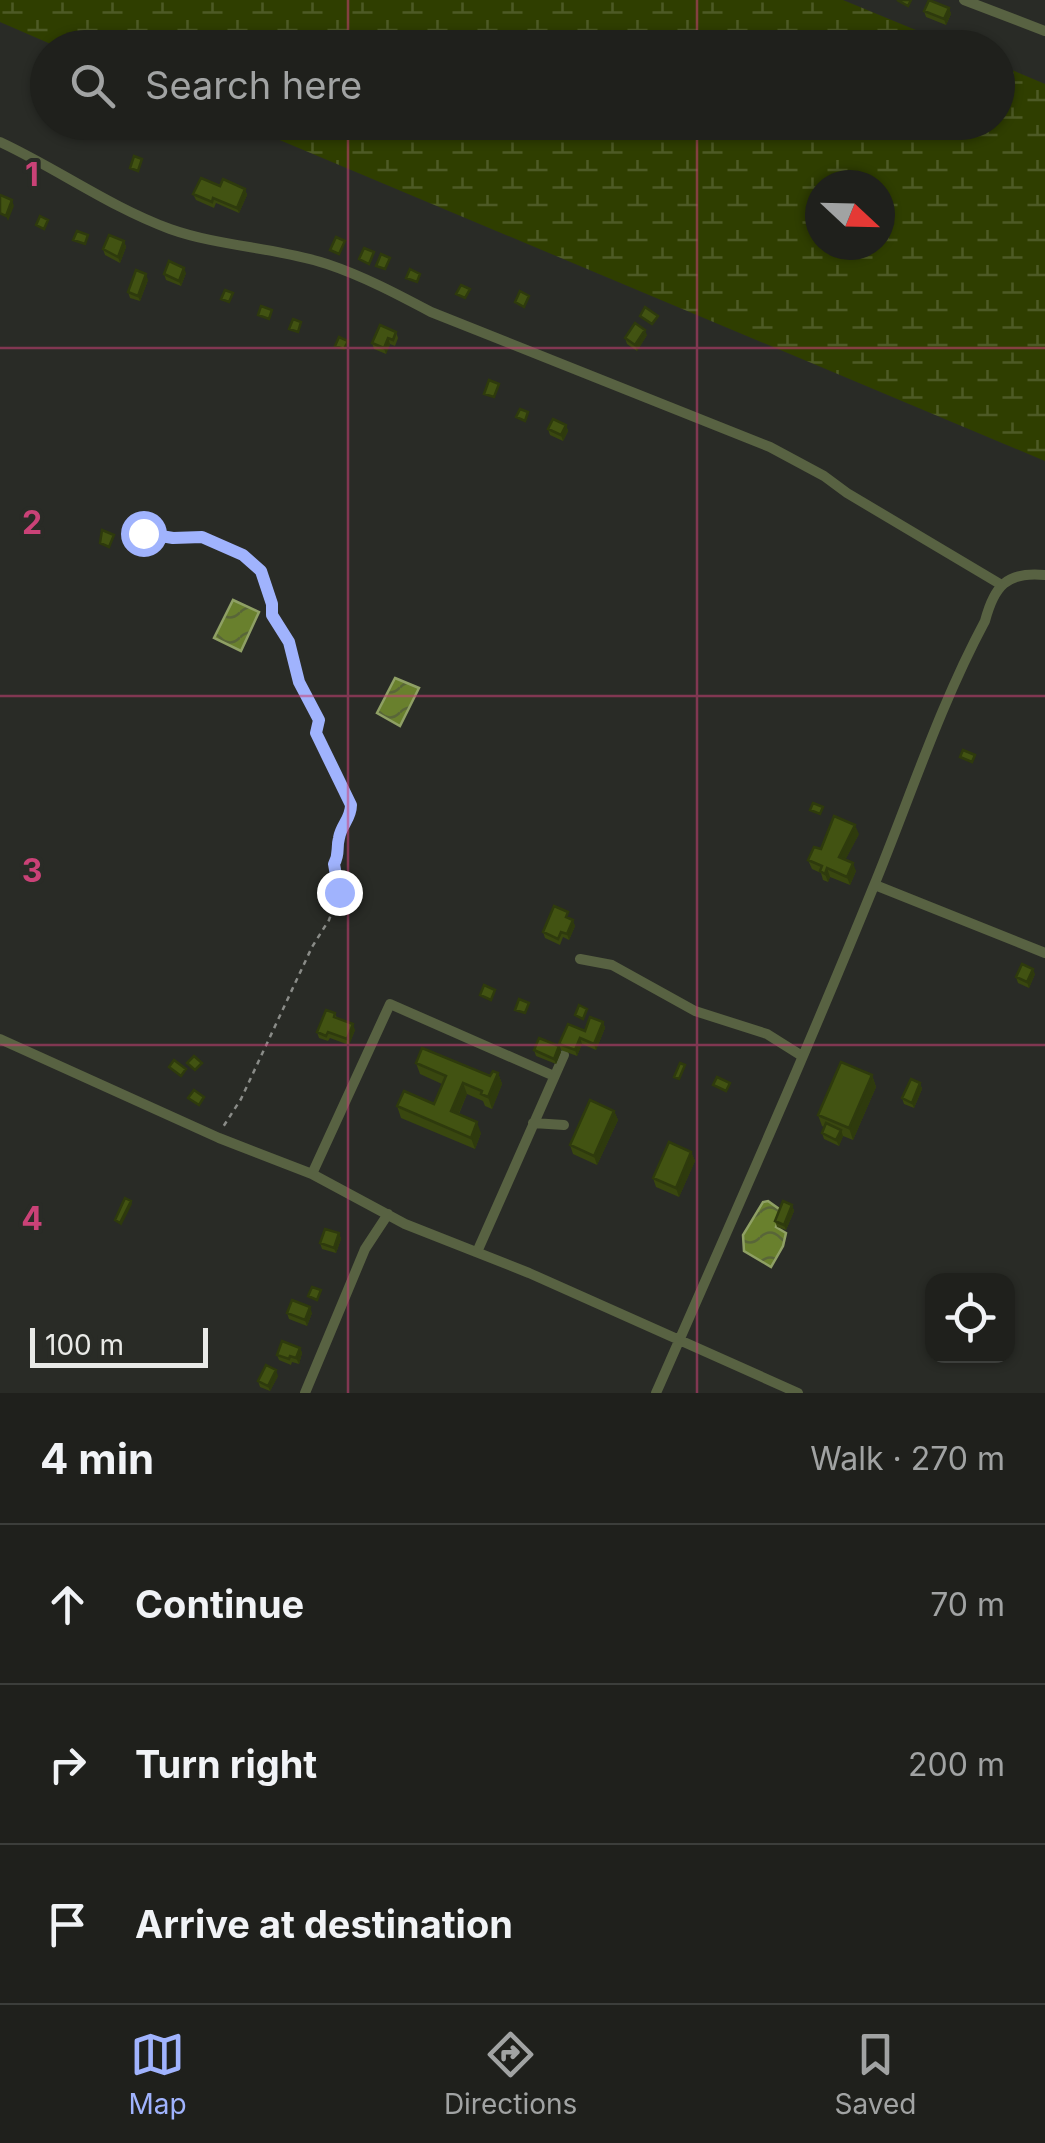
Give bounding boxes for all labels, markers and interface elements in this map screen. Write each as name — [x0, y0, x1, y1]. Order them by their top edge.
search box — [30, 30, 1015, 140]
icon: search — [65, 58, 120, 113]
text: Search here — [145, 62, 362, 108]
text: 1 — [25, 155, 39, 194]
north arrow — [805, 170, 895, 260]
text: 2 — [22, 503, 42, 542]
route start — [121, 511, 167, 557]
text: 3 — [22, 851, 42, 890]
route end — [317, 870, 363, 916]
text: 4 — [21, 1199, 43, 1238]
map controls — [925, 1273, 1015, 1363]
button: locate — [925, 1273, 1015, 1363]
scale bar — [30, 1323, 208, 1368]
text: 100 m — [45, 1328, 124, 1362]
text: 4 min — [40, 1433, 154, 1484]
text: Walk · 270 m — [810, 1439, 1005, 1478]
icon: ahead — [40, 1577, 95, 1632]
text: Continue — [135, 1581, 304, 1627]
text: 70 m — [930, 1585, 1005, 1624]
icon: right — [40, 1737, 95, 1792]
text: Turn right — [135, 1741, 317, 1787]
text: 200 m — [908, 1745, 1005, 1784]
icon: arrive — [40, 1897, 95, 1952]
text: Arrive at destination — [135, 1901, 513, 1947]
tab: Map — [129, 2027, 187, 2121]
tab: Directions — [444, 2027, 577, 2121]
tab: Saved — [834, 2027, 916, 2121]

